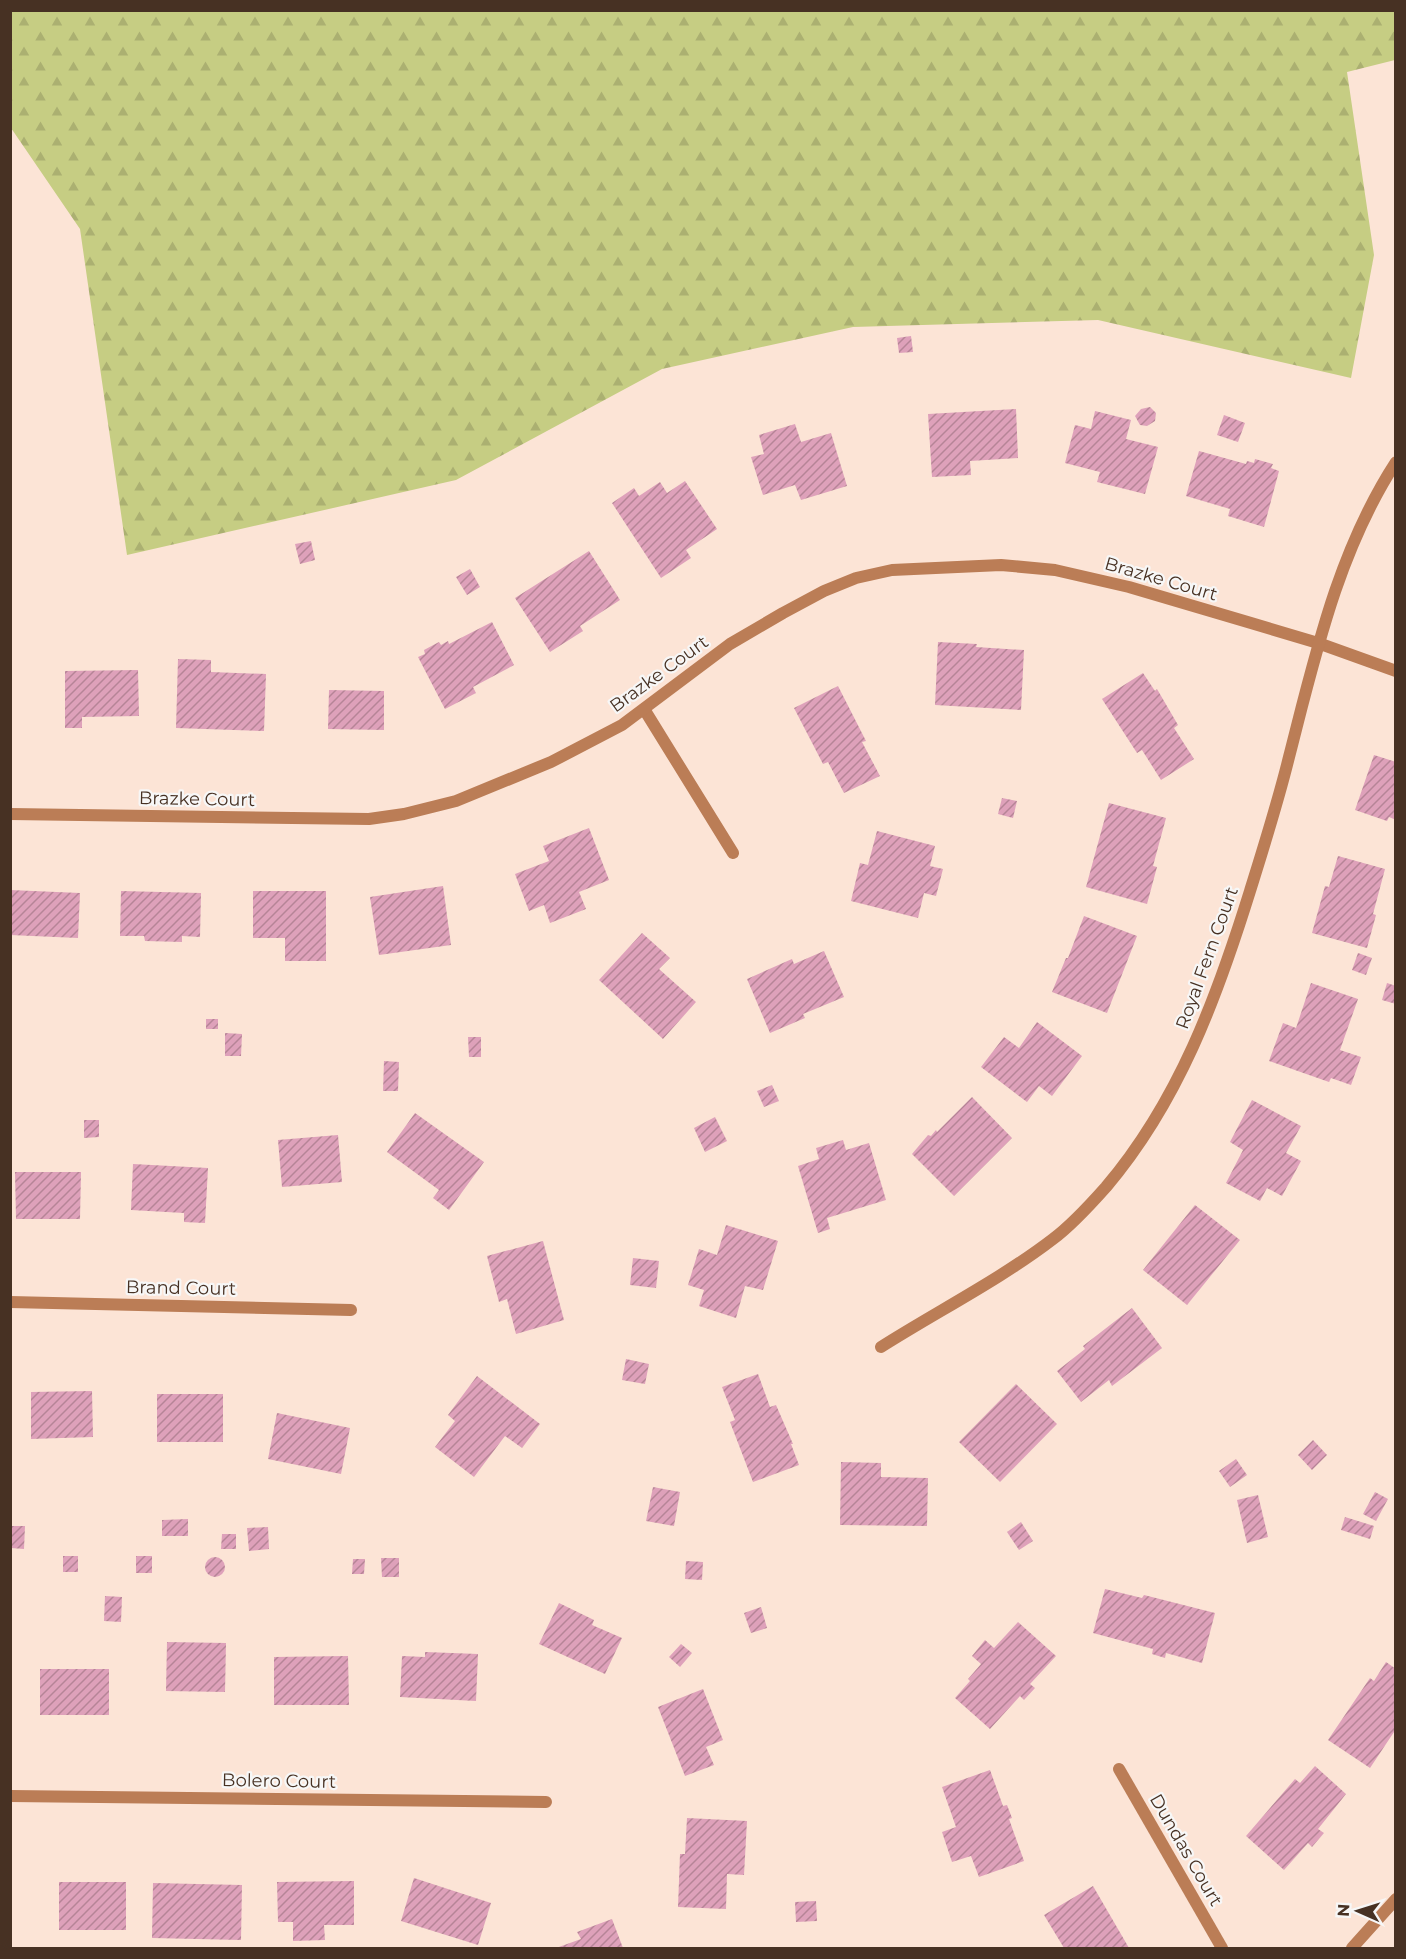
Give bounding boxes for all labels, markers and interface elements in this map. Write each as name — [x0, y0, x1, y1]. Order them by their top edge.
street label: Brazke Court — [1102, 552, 1220, 606]
street label: Brazke Court — [605, 631, 713, 717]
street label: Brazke Court — [139, 787, 255, 811]
street label: Royal Fern Court — [1171, 884, 1243, 1032]
street label: Brand Court — [126, 1276, 236, 1300]
street label: Bolero Court — [222, 1769, 336, 1793]
street label: Dundas Court — [1145, 1790, 1227, 1910]
north arrow — [1328, 1881, 1388, 1941]
text: N — [1334, 1903, 1353, 1917]

